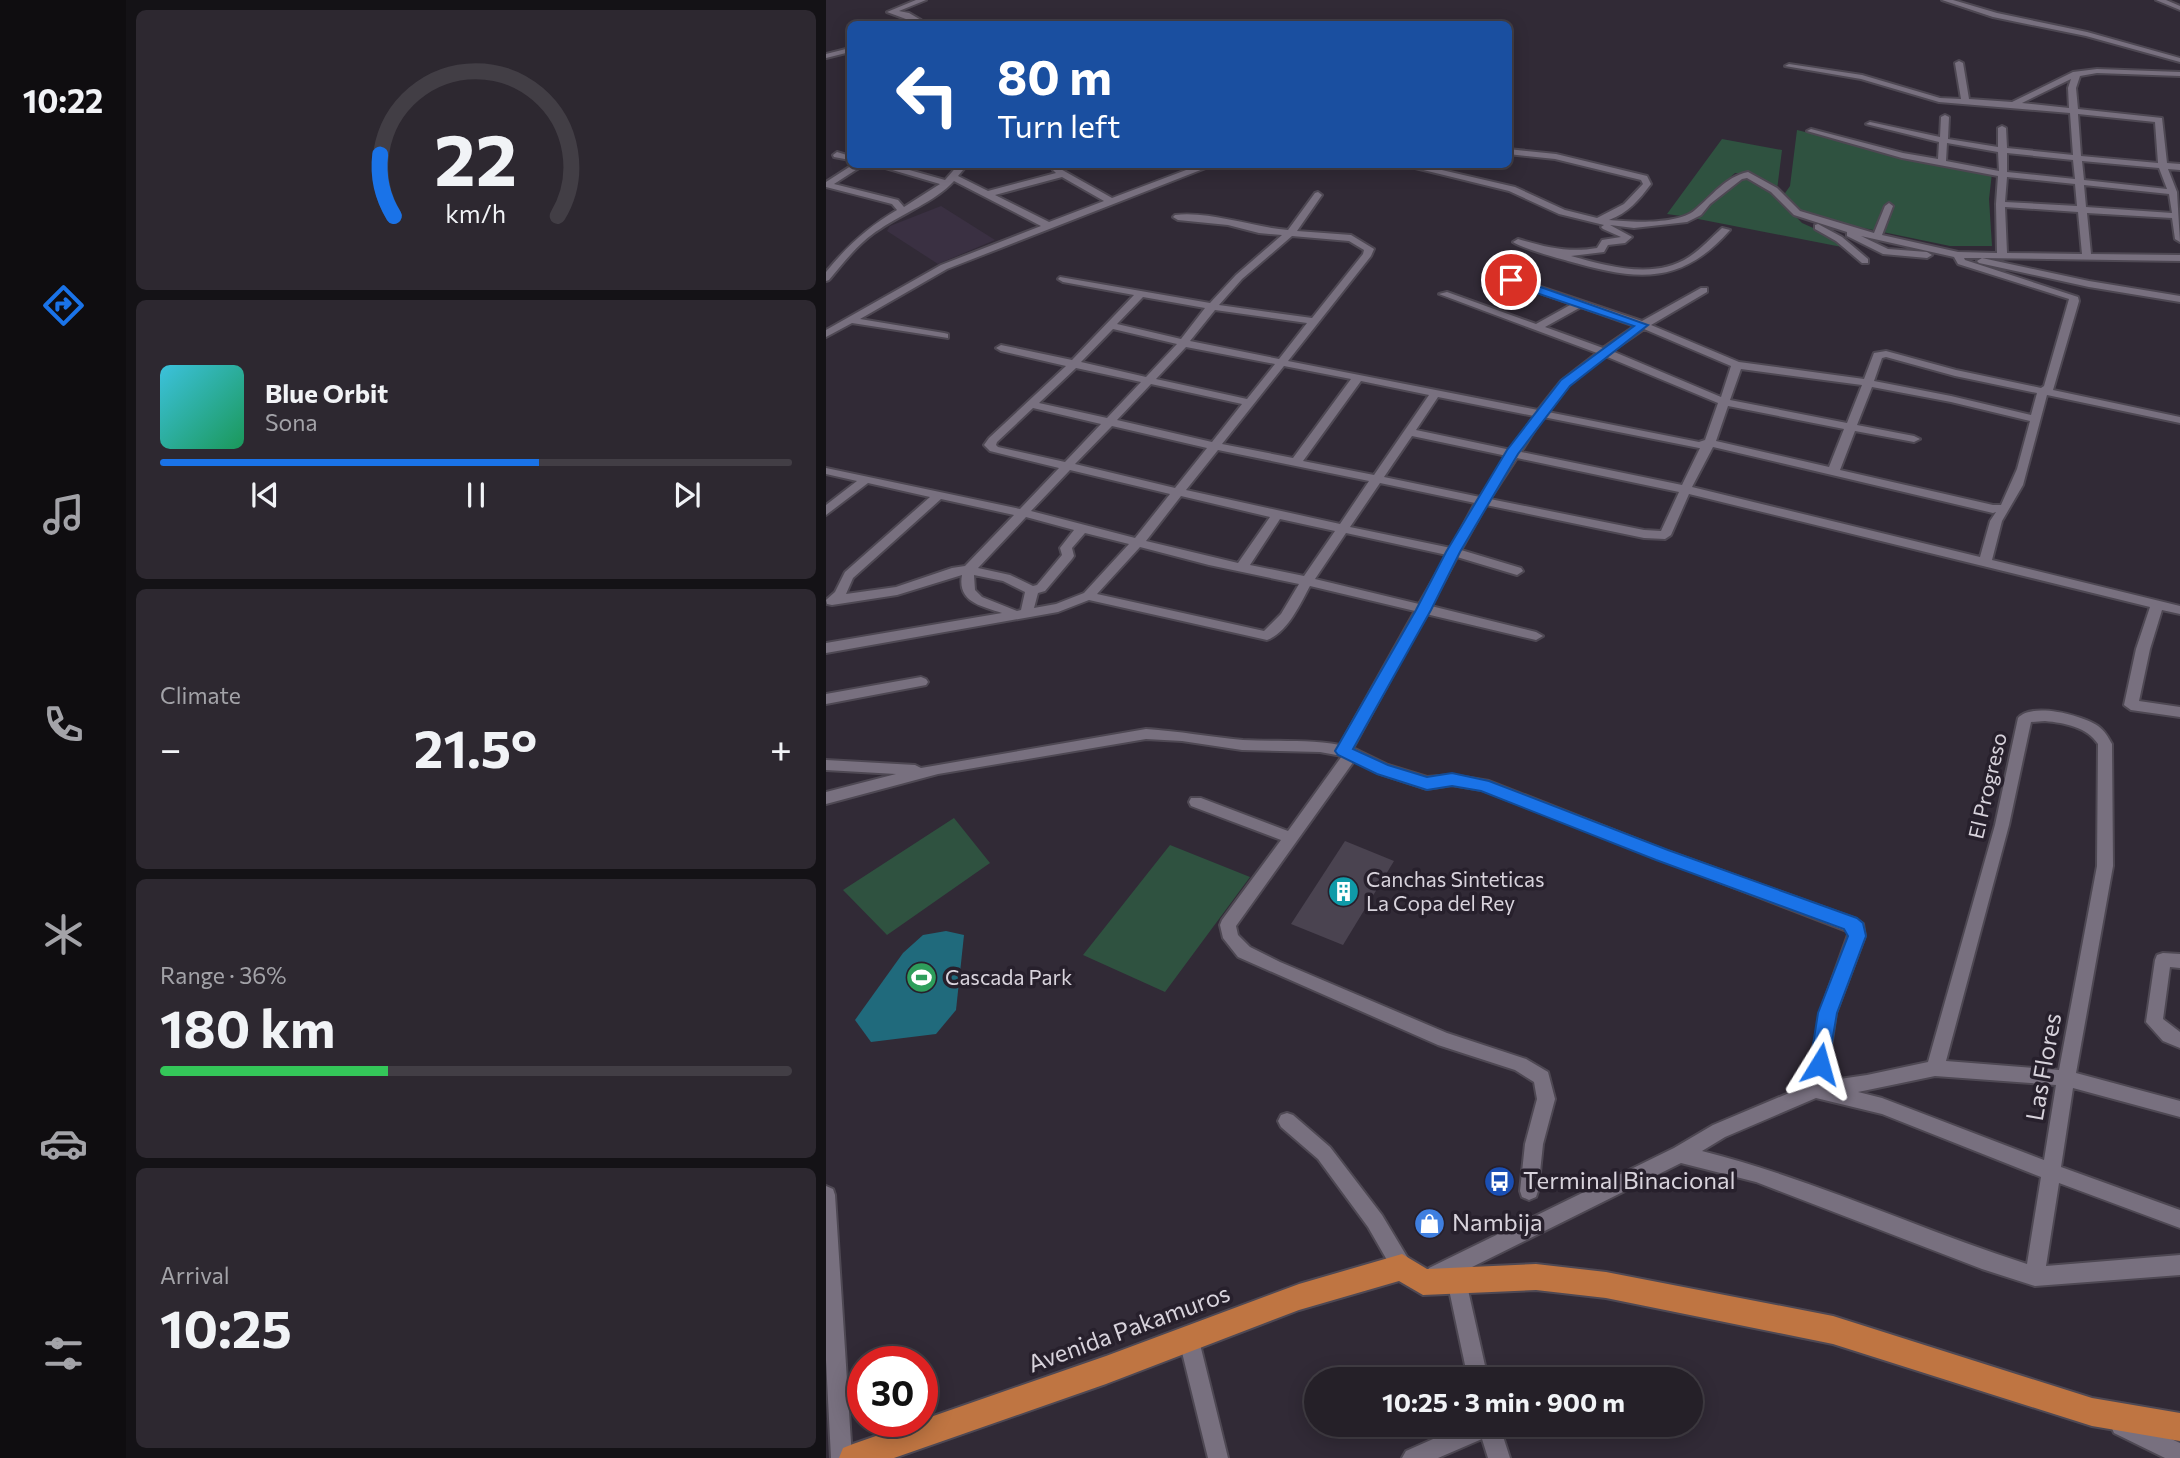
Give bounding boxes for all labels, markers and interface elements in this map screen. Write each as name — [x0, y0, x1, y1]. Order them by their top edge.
text: 80 m — [997, 45, 1112, 105]
icon: left — [882, 49, 973, 140]
text: 10:22 — [23, 80, 103, 120]
text: Turn left — [997, 105, 1121, 145]
text: 22 — [435, 112, 517, 201]
text: km/h — [446, 198, 506, 228]
pin — [1481, 250, 1541, 310]
icon: arrive — [1492, 261, 1530, 299]
icon: directions — [39, 281, 88, 330]
text: Blue Orbit — [265, 377, 388, 408]
text: Sona — [265, 408, 317, 436]
icon: previous — [246, 476, 284, 514]
icon: pause — [457, 476, 495, 514]
icon: next — [668, 476, 706, 514]
icon: music — [39, 490, 88, 539]
text: Climate — [160, 681, 241, 709]
icon: phone — [39, 700, 88, 749]
text: 21.5° — [414, 715, 537, 779]
text: − — [160, 724, 182, 771]
text: + — [770, 724, 792, 771]
street label: El Progreso — [1962, 730, 2011, 841]
place label: Canchas Sinteticas La Copa del Rey — [1366, 866, 1544, 915]
building icon: Canchas Sinteticas La Copa del Rey — [1326, 875, 1360, 909]
icon: climate — [39, 910, 88, 959]
text: Range · 36% — [160, 961, 287, 989]
sports icon: Cascada Park — [905, 961, 939, 995]
place label: Cascada Park — [945, 964, 1072, 989]
text: 180 km — [160, 995, 335, 1059]
street label: Las Flores — [2019, 1011, 2066, 1123]
position arrow — [1783, 1027, 1857, 1101]
icon: car — [39, 1119, 88, 1168]
bus stop icon: Terminal Binacional — [1483, 1164, 1517, 1198]
place label: Terminal Binacional — [1523, 1165, 1736, 1194]
shop icon: Nambija — [1412, 1206, 1446, 1240]
place label: Nambija — [1452, 1207, 1543, 1236]
text: Arrival — [160, 1261, 230, 1289]
street label: Avenida Pakamuros — [1024, 1278, 1233, 1378]
text: 10:25 — [160, 1295, 292, 1359]
icon: filters — [39, 1329, 88, 1378]
speed limit sign: 30 — [847, 1346, 938, 1437]
text: 10:25 · 3 min · 900 m — [1382, 1386, 1625, 1417]

